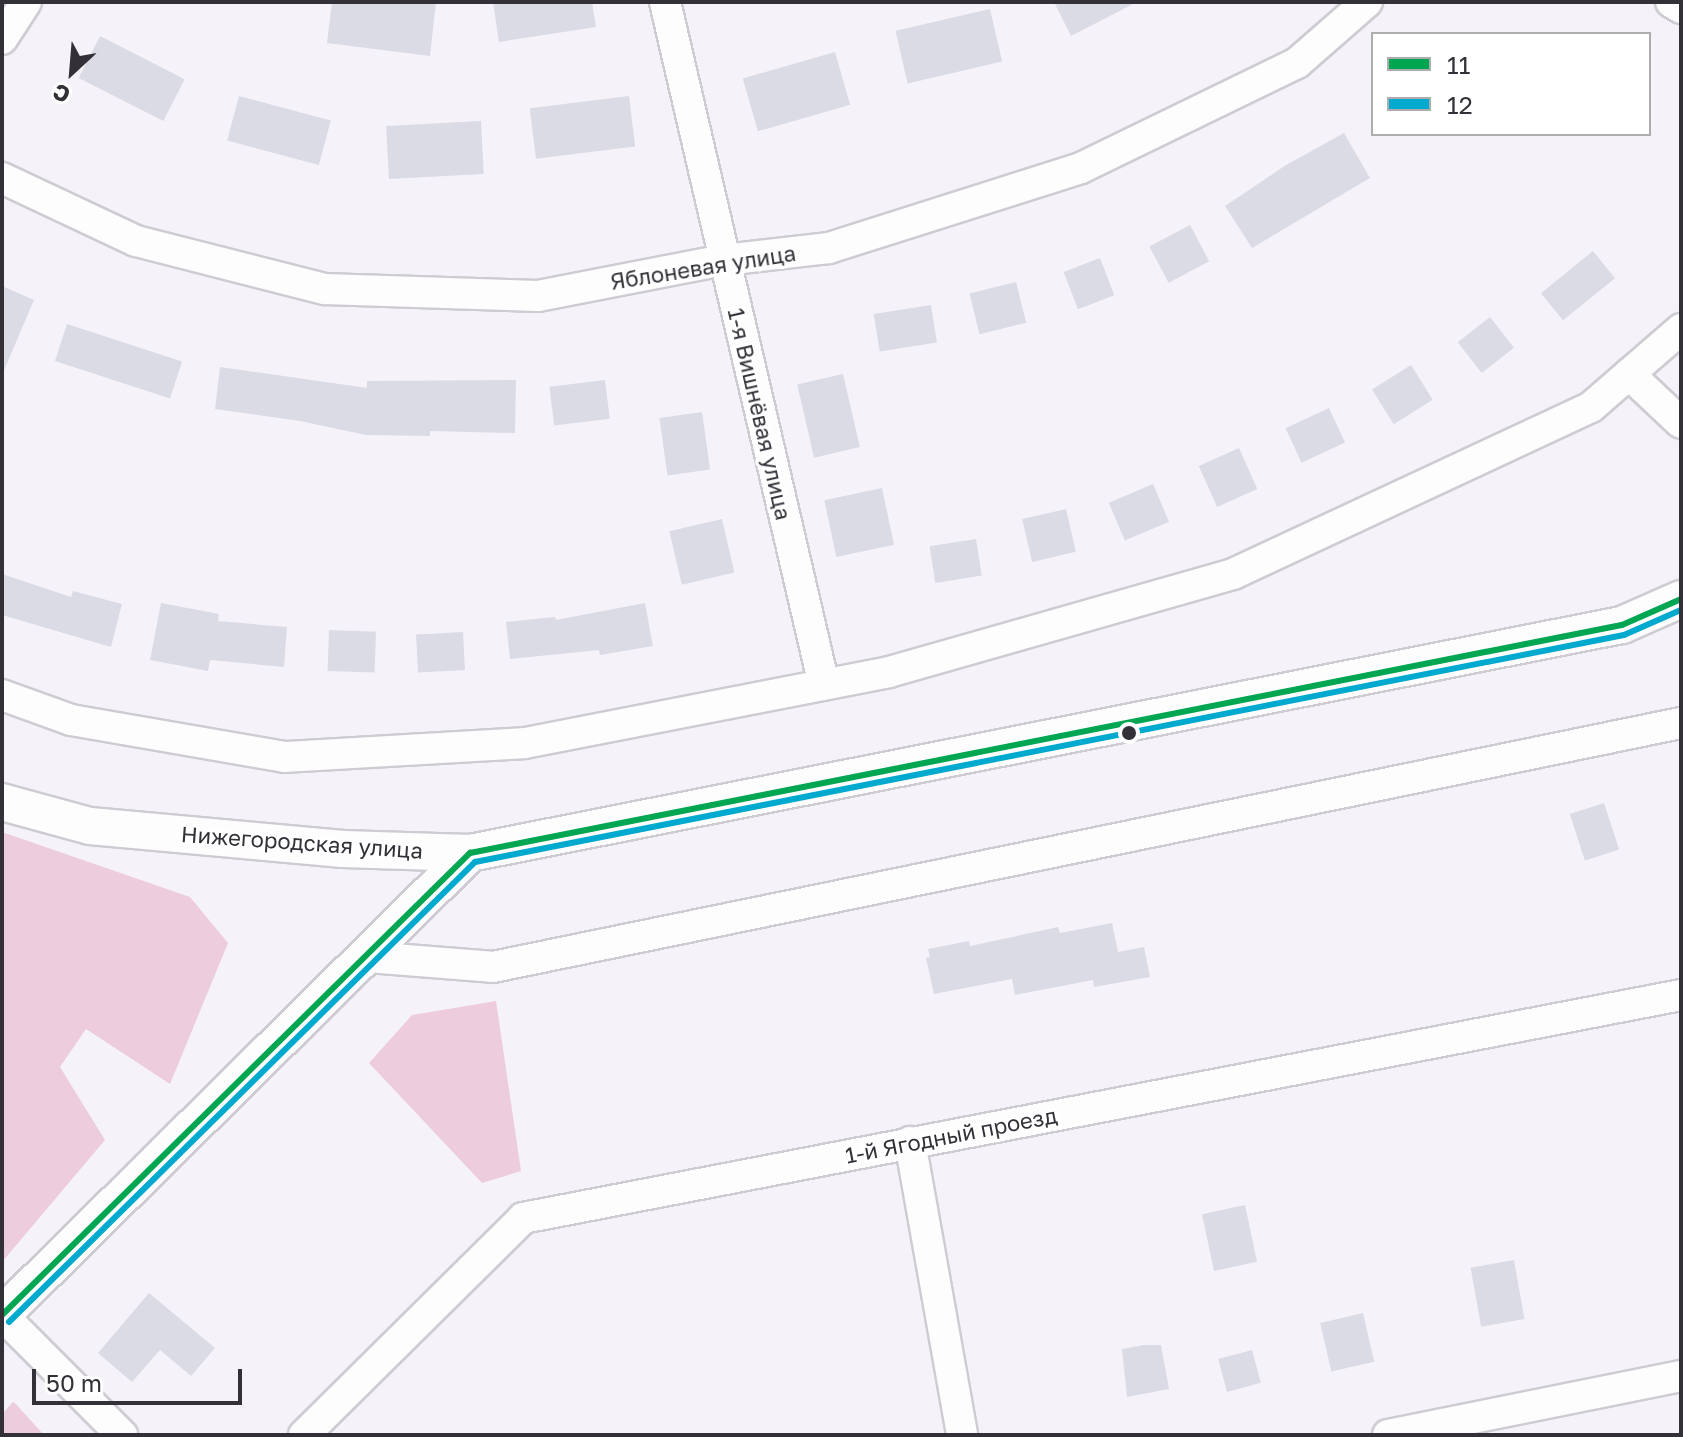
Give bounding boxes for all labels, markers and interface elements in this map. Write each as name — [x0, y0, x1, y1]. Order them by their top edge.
north arrow — [32, 32, 112, 112]
legend — [1371, 32, 1651, 136]
text: 11 — [1447, 50, 1470, 79]
text: С — [48, 78, 74, 110]
text: 12 — [1447, 90, 1473, 119]
street label: Яблоневая улица — [608, 239, 798, 295]
street label: 1-я Вишнёвая улица — [723, 306, 797, 522]
unlabelled marker — [1121, 725, 1137, 741]
street label: Нижегородская улица — [180, 820, 424, 864]
street label: 1-й Ягодный проезд — [843, 1102, 1059, 1168]
scale bar — [36, 1353, 246, 1403]
text: 50 m — [46, 1368, 102, 1397]

